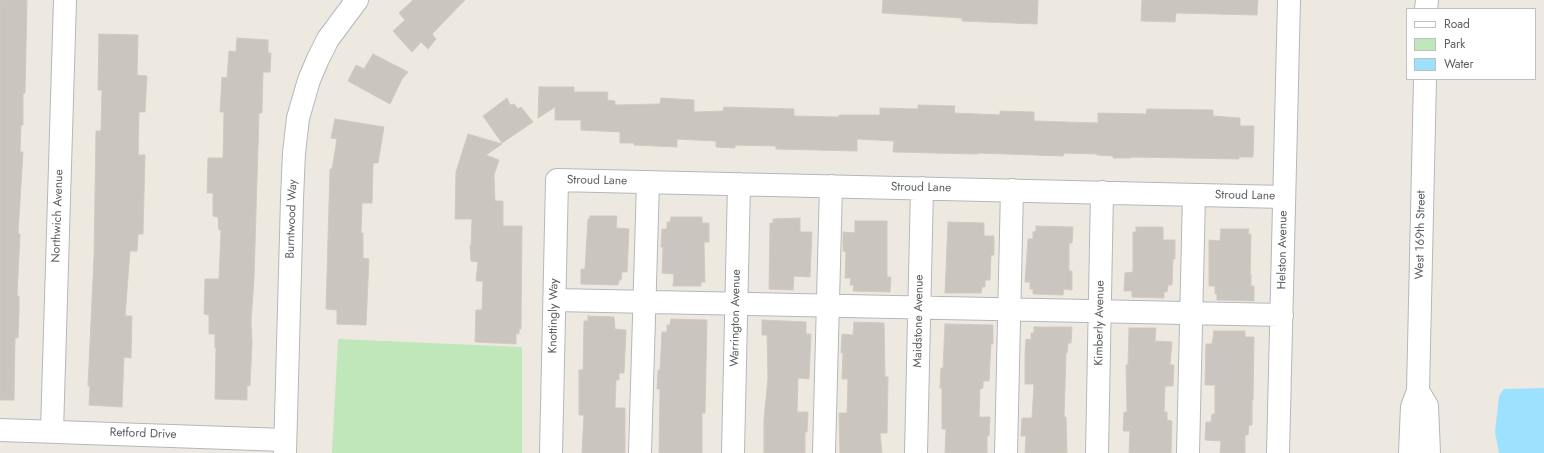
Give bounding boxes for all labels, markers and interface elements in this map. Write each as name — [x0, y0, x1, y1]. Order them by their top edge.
legend — [1406, 8, 1536, 80]
text: Road — [1444, 15, 1470, 33]
text: Park — [1444, 35, 1465, 53]
text: Water — [1444, 55, 1474, 73]
street label: Northwich Avenue — [49, 169, 67, 263]
street label: Stroud Lane — [567, 173, 627, 189]
street label: Burntwood Way — [283, 179, 301, 259]
street label: Stroud Lane — [891, 180, 951, 196]
street label: Stroud Lane — [1215, 188, 1275, 204]
street label: West 169th Street — [1413, 190, 1429, 280]
street label: Helston Avenue — [1275, 210, 1291, 290]
street label: Warrington Avenue — [728, 269, 744, 367]
street label: Maidstone Avenue — [911, 274, 927, 368]
street label: Knottingly Way — [546, 278, 562, 354]
street label: Kimberly Avenue — [1092, 280, 1108, 366]
street label: Retford Drive — [109, 426, 177, 442]

